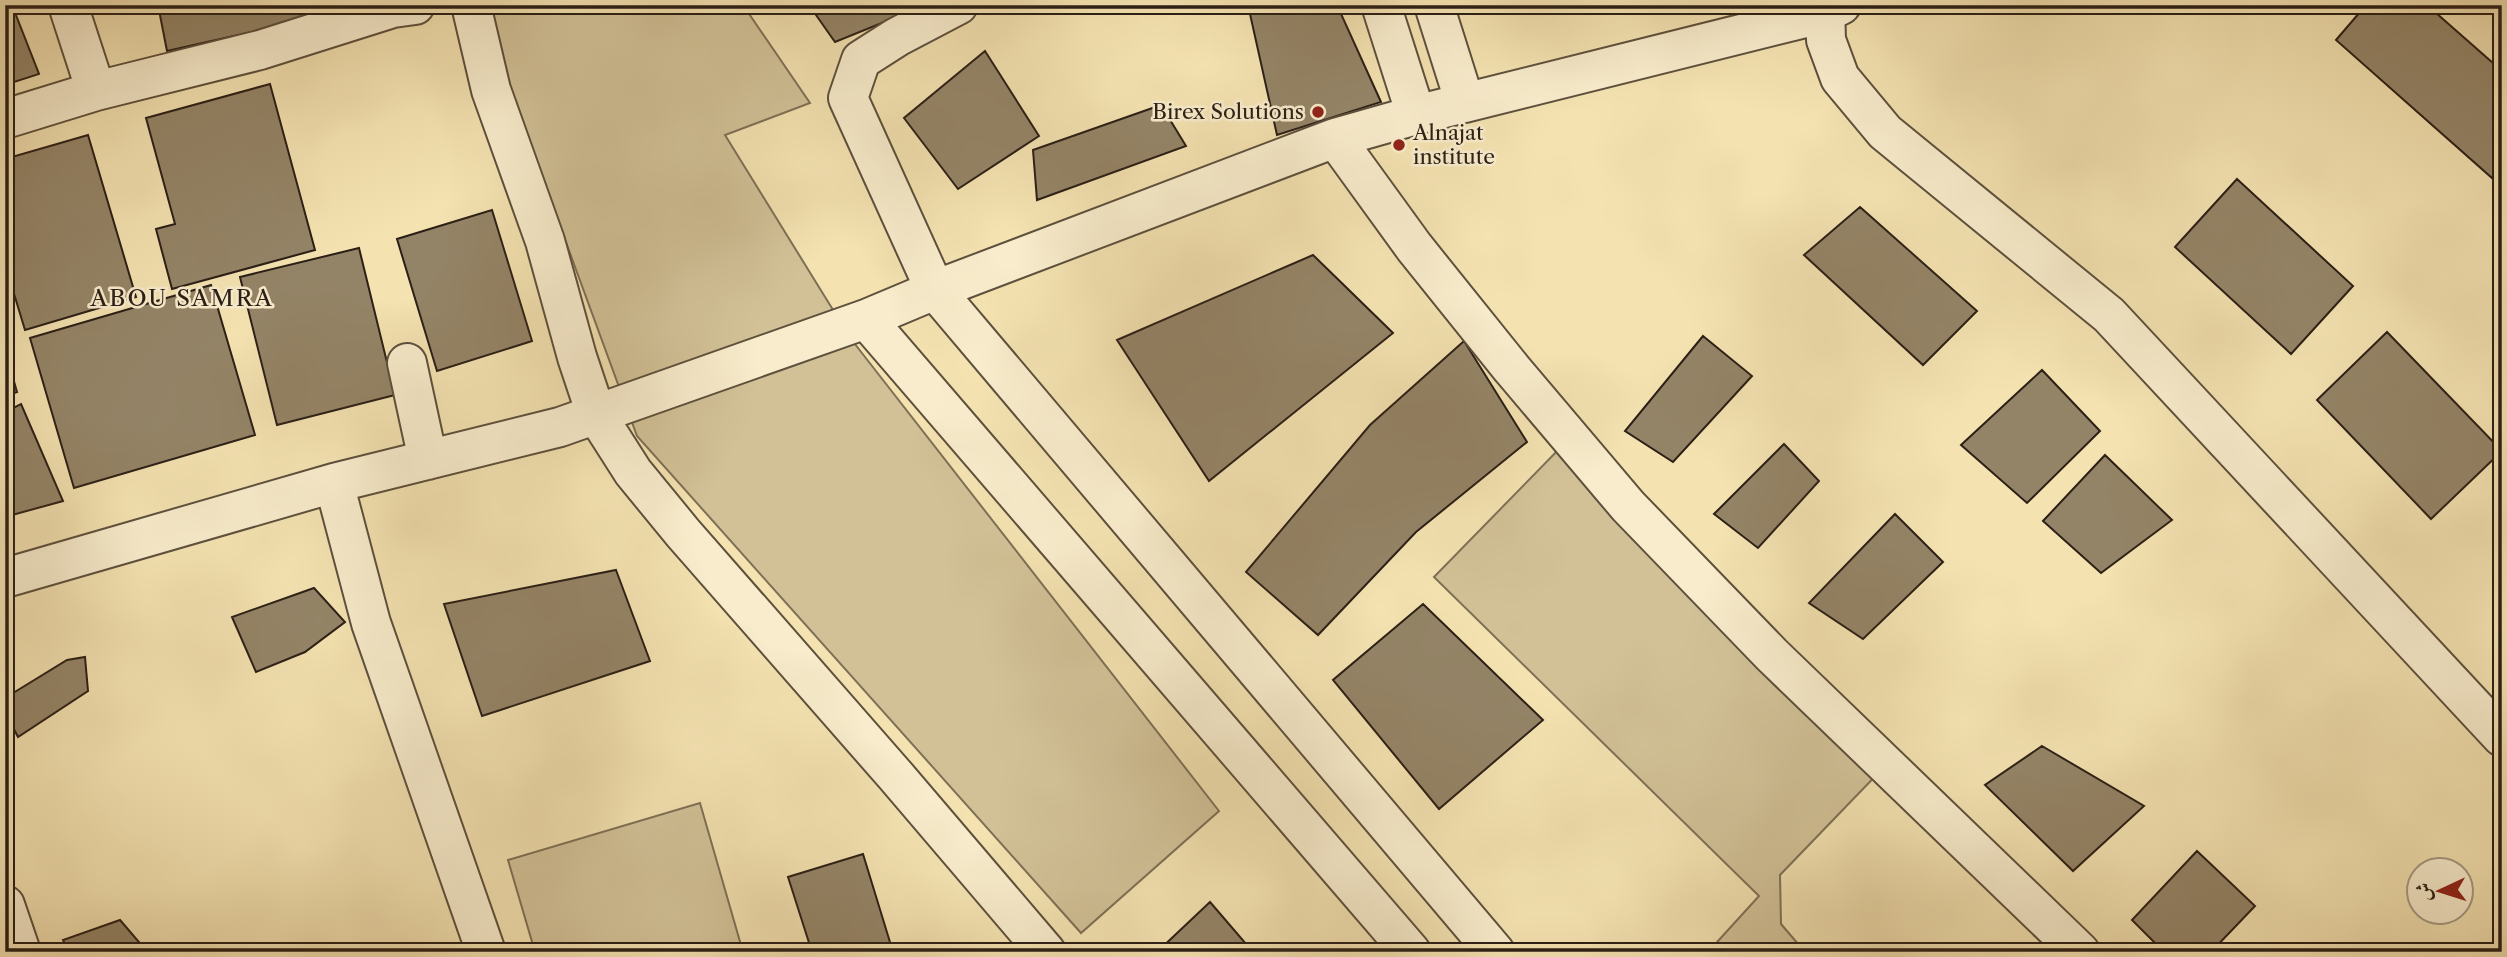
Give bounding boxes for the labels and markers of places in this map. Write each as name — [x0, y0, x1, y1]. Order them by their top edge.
place label: Birex Solutions — [1152, 99, 1304, 124]
marker: Birex Solutions — [1310, 104, 1326, 120]
place label: Alnajat institute — [1412, 120, 1495, 169]
marker: Alnajat institute — [1391, 137, 1407, 153]

